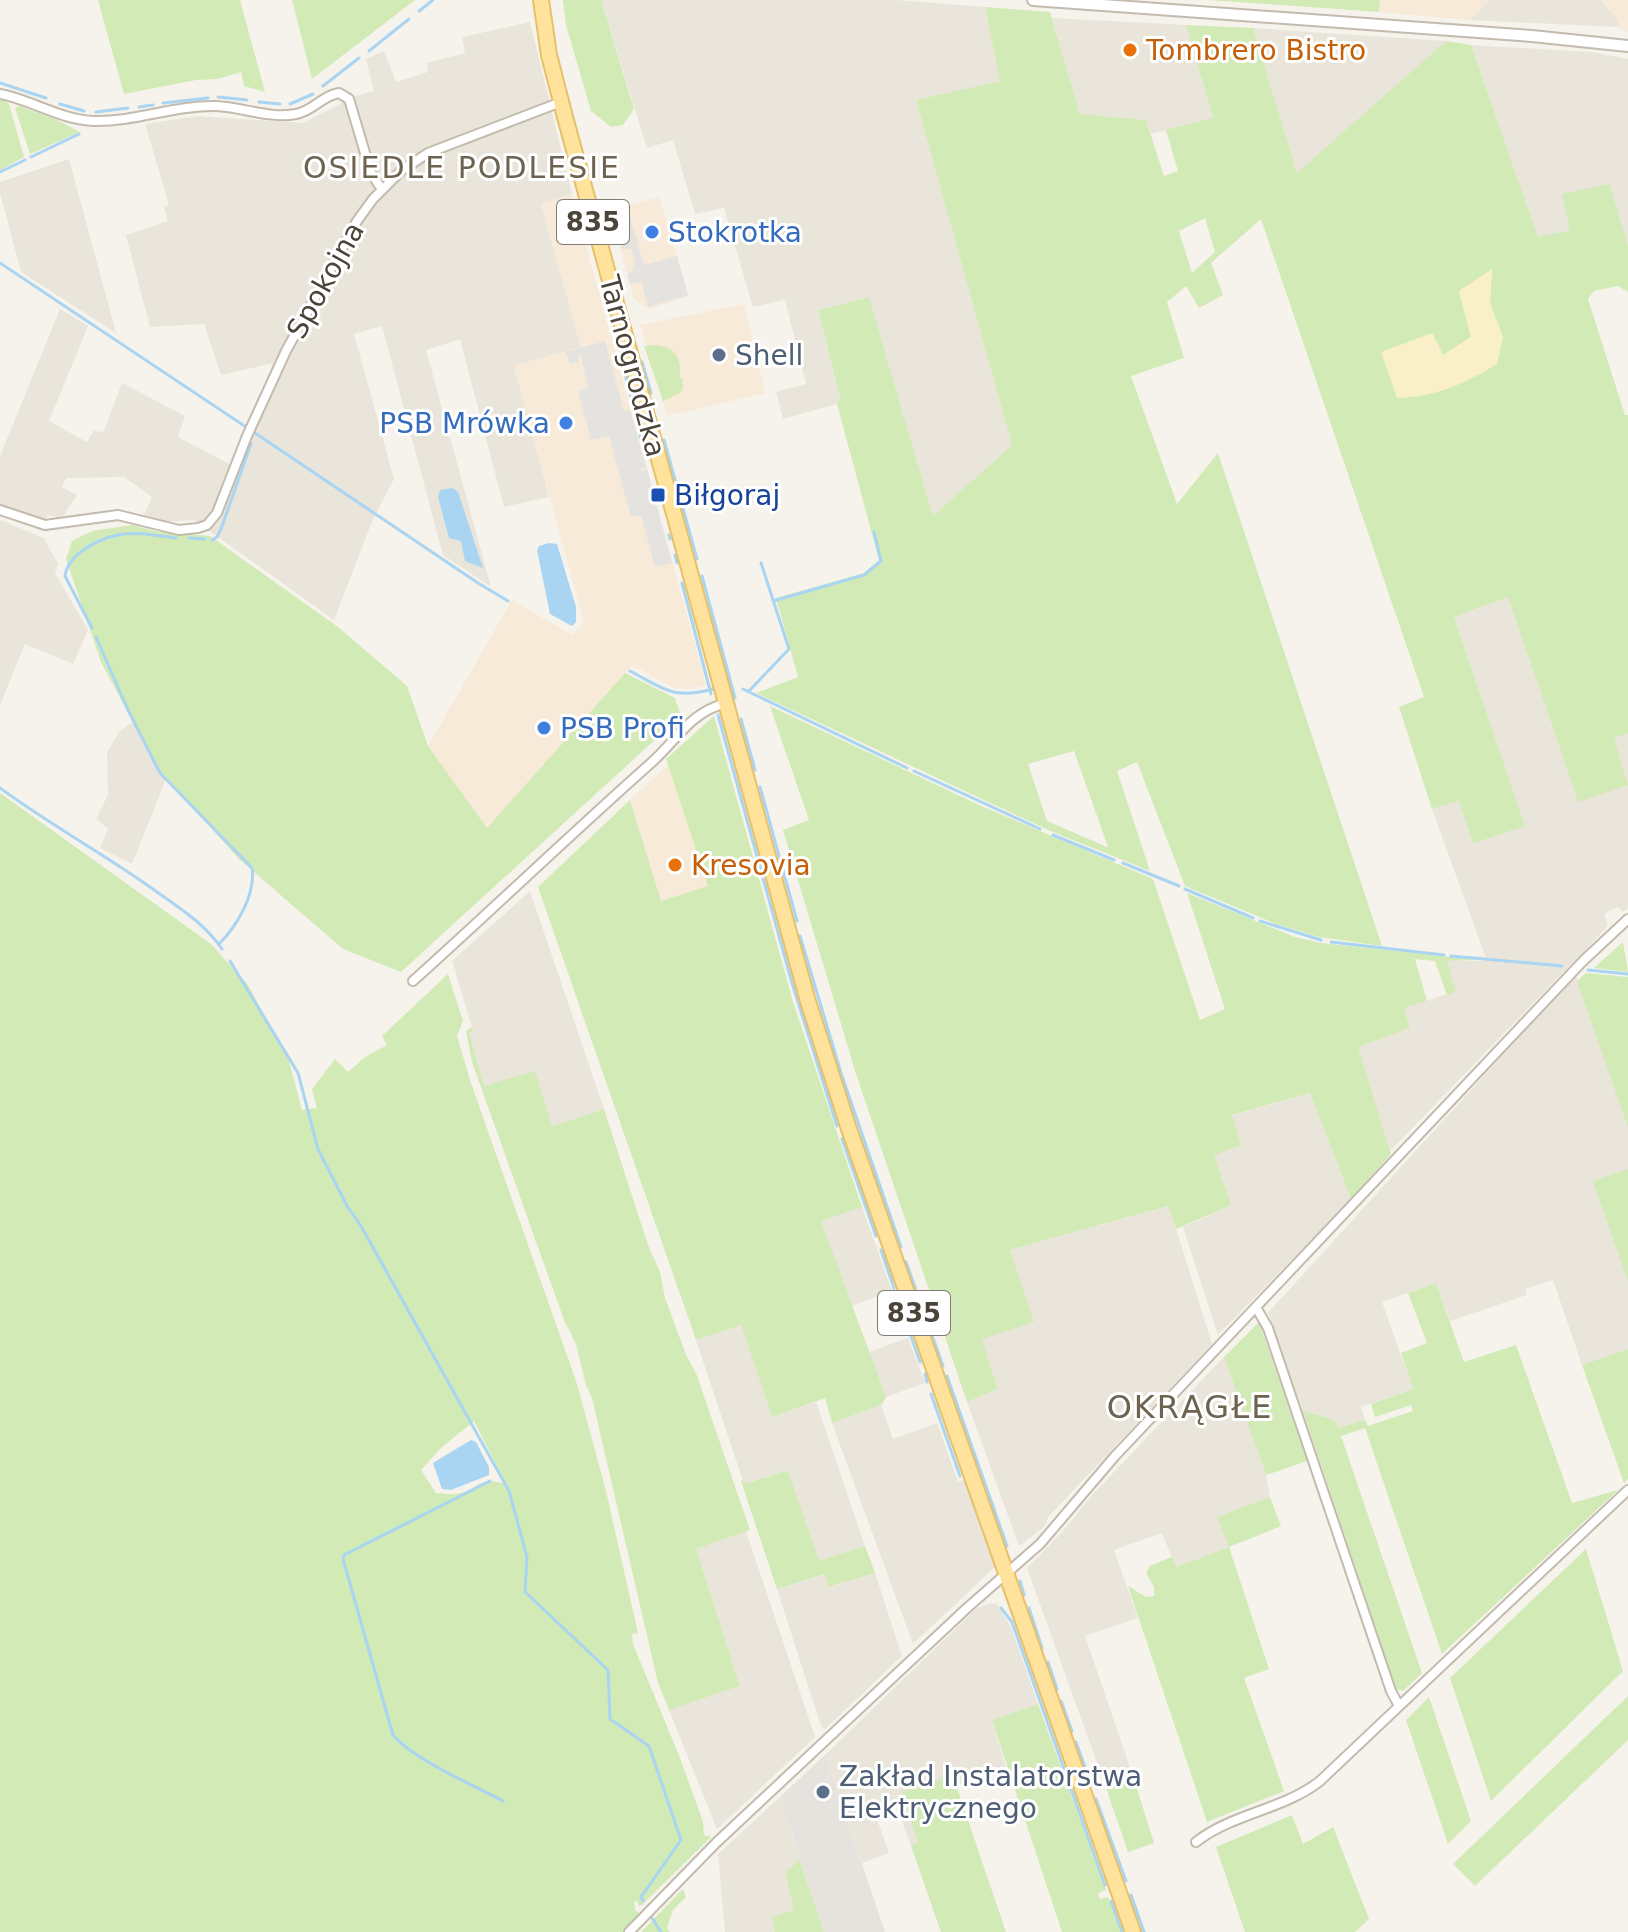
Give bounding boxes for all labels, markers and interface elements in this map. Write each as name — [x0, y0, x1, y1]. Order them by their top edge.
place label: Tombrero Bistro — [1145, 34, 1366, 67]
marker: Tombrero Bistro — [1121, 41, 1139, 59]
district label: OSIEDLE PODLESIE — [303, 150, 621, 185]
road number: 835 — [557, 200, 629, 244]
street label: Spokojna — [280, 216, 371, 344]
place label: Stokrotka — [668, 216, 802, 249]
marker: Stokrotka — [643, 223, 661, 241]
street label: Tarnogrodzka — [592, 271, 673, 461]
place label: Shell — [735, 339, 803, 372]
marker: Shell — [710, 346, 728, 364]
place label: PSB Mrówka — [379, 407, 550, 440]
marker: PSB Mrówka — [557, 414, 575, 432]
place label: Biłgoraj — [674, 479, 780, 512]
marker: Biłgoraj — [649, 486, 667, 504]
place label: PSB Profi — [560, 712, 685, 745]
marker: PSB Profi — [535, 719, 553, 737]
place label: Kresovia — [691, 849, 811, 882]
marker: Kresovia — [666, 856, 684, 874]
road number: 835 — [878, 1291, 950, 1335]
district label: OKRĄGŁE — [1107, 1388, 1273, 1426]
place label: Zakład Instalatorstwa Elektrycznego — [839, 1760, 1142, 1825]
marker: Zakład Instalatorstwa Elektrycznego — [814, 1783, 832, 1801]

